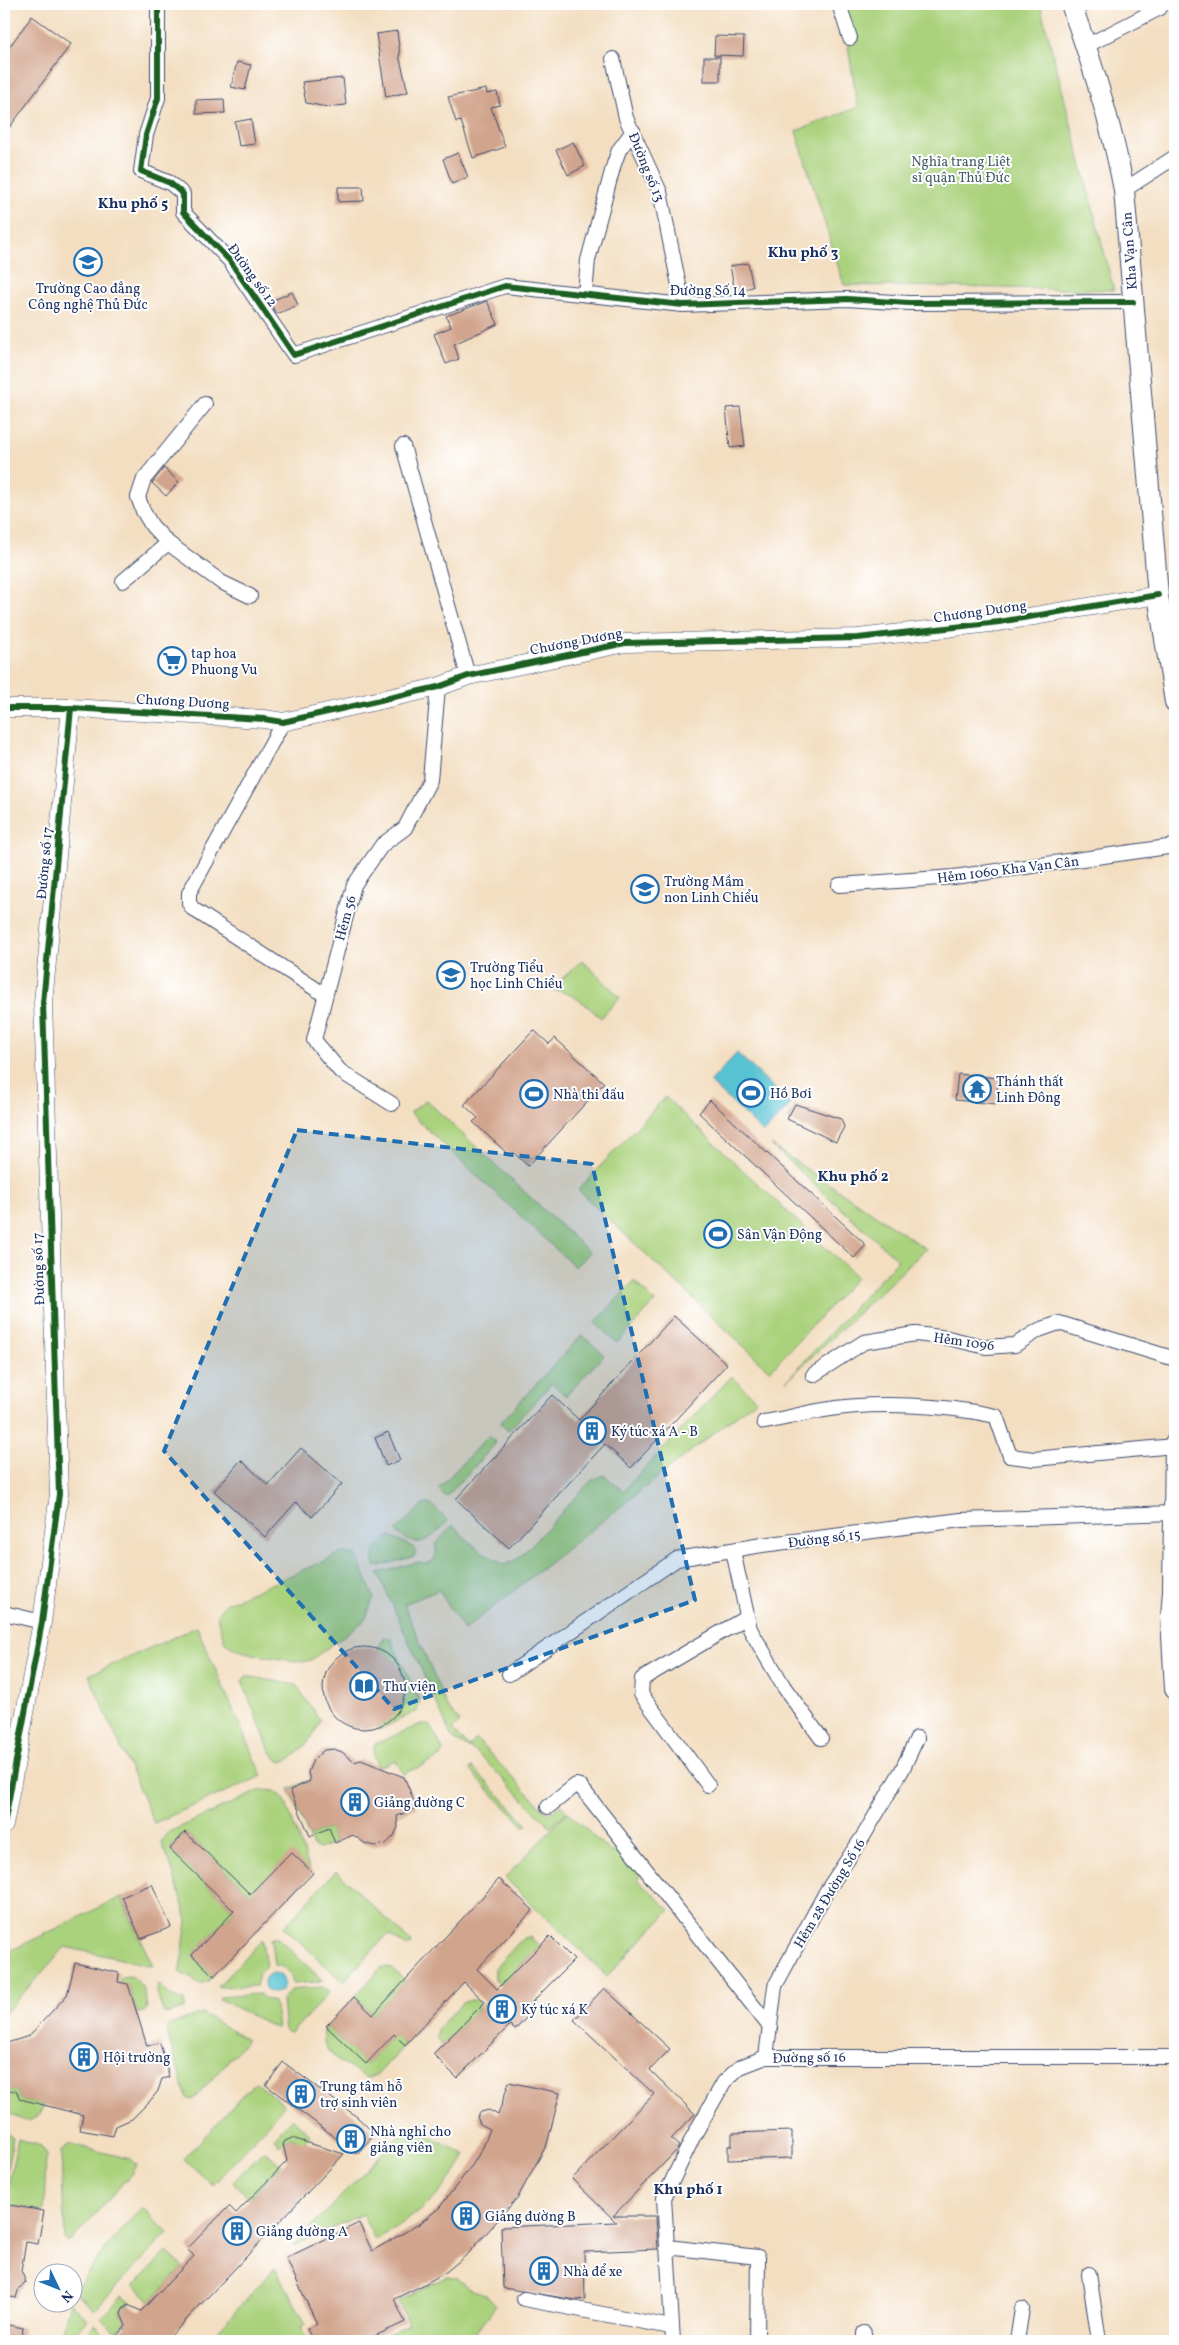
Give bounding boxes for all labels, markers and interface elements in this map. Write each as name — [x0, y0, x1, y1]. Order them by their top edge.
street label: Đường số 13 — [623, 130, 668, 205]
park label: Nghĩa trang Liệt sĩ quận Thủ Đức — [911, 153, 1011, 188]
district label: Khu phố 5 — [98, 194, 168, 215]
street label: Kha Vạn Cân — [1118, 211, 1143, 291]
street label: Đường số 12 — [222, 240, 281, 311]
district label: Khu phố 3 — [768, 243, 839, 264]
school or university icon: Trường Cao đẳng Công nghệ Thủ Đức — [73, 247, 103, 277]
place label: Trường Cao đẳng Công nghệ Thủ Đức — [28, 280, 148, 315]
street label: Đường Số 14 — [670, 282, 746, 301]
street label: Chương Dương — [933, 597, 1028, 628]
street label: Chương Dương — [529, 624, 624, 661]
place label: tap hoa Phuong Vu — [191, 645, 258, 680]
supermarket icon: tap hoa Phuong Vu — [157, 646, 187, 676]
street label: Chương Dương — [136, 691, 230, 714]
street label: Đường số 17 — [33, 826, 58, 900]
street label: Hẻm 1060 Kha Vạn Cân — [936, 852, 1080, 889]
place label: Trường Mầm non Linh Chiểu — [664, 873, 759, 908]
school or university icon: Trường Mầm non Linh Chiểu — [630, 874, 660, 904]
street label: Hẻm 56 — [331, 894, 362, 943]
place label: Trường Tiểu học Linh Chiểu — [470, 959, 563, 994]
school or university icon: Trường Tiểu học Linh Chiểu — [436, 960, 466, 990]
place label: Thánh thất Linh Đông — [996, 1073, 1064, 1108]
temple icon: Thánh thất Linh Đông — [962, 1074, 992, 1104]
sports icon: Hồ Bơi — [736, 1078, 766, 1108]
sports icon: Nhà thi đấu — [519, 1079, 549, 1109]
place label: Hồ Bơi — [770, 1085, 812, 1104]
place label: Nhà thi đấu — [553, 1086, 625, 1105]
district label: Khu phố 2 — [818, 1167, 889, 1188]
sports icon: Sân Vận Động — [703, 1219, 733, 1249]
place label: Sân Vận Động — [737, 1226, 822, 1245]
street label: Đường số 17 — [29, 1232, 50, 1306]
street label: Hẻm 1096 — [932, 1329, 995, 1356]
building icon: Ký túc xá A - B — [577, 1416, 607, 1446]
place label: Ký túc xá A - B — [611, 1423, 698, 1442]
street label: Đường số 15 — [787, 1526, 862, 1553]
library icon: Thư viện — [349, 1671, 379, 1701]
place label: Thư viện — [383, 1678, 436, 1697]
building icon: Giảng đường C — [340, 1787, 370, 1817]
place label: Giảng đường C — [374, 1794, 465, 1813]
street label: Hẻm 28 Đường Số 16 — [790, 1835, 871, 1952]
building icon: Ký túc xá K — [487, 1994, 517, 2024]
place label: Ký túc xá K — [521, 2001, 588, 2020]
building icon: Hội trường — [69, 2042, 99, 2072]
street label: Đường số 16 — [772, 2048, 846, 2069]
place label: Hội trường — [103, 2049, 170, 2068]
place label: Trung tâm hỗ trợ sinh viên — [320, 2078, 403, 2113]
building icon: Trung tâm hỗ trợ sinh viên — [286, 2079, 316, 2109]
place label: Nhà nghỉ cho giảng viên — [370, 2123, 451, 2158]
building icon: Nhà nghỉ cho giảng viên — [336, 2124, 366, 2154]
district label: Khu phố 1 — [653, 2180, 723, 2201]
building icon: Giảng đường B — [451, 2201, 481, 2231]
place label: Giảng đường B — [485, 2208, 576, 2227]
building icon: Giảng đường A — [222, 2216, 252, 2246]
place label: Giảng đường A — [256, 2223, 348, 2242]
building icon: Nhà để xe — [529, 2256, 559, 2286]
north arrow — [32, 2262, 82, 2312]
place label: Nhà để xe — [563, 2263, 623, 2282]
text: N — [56, 2286, 77, 2306]

